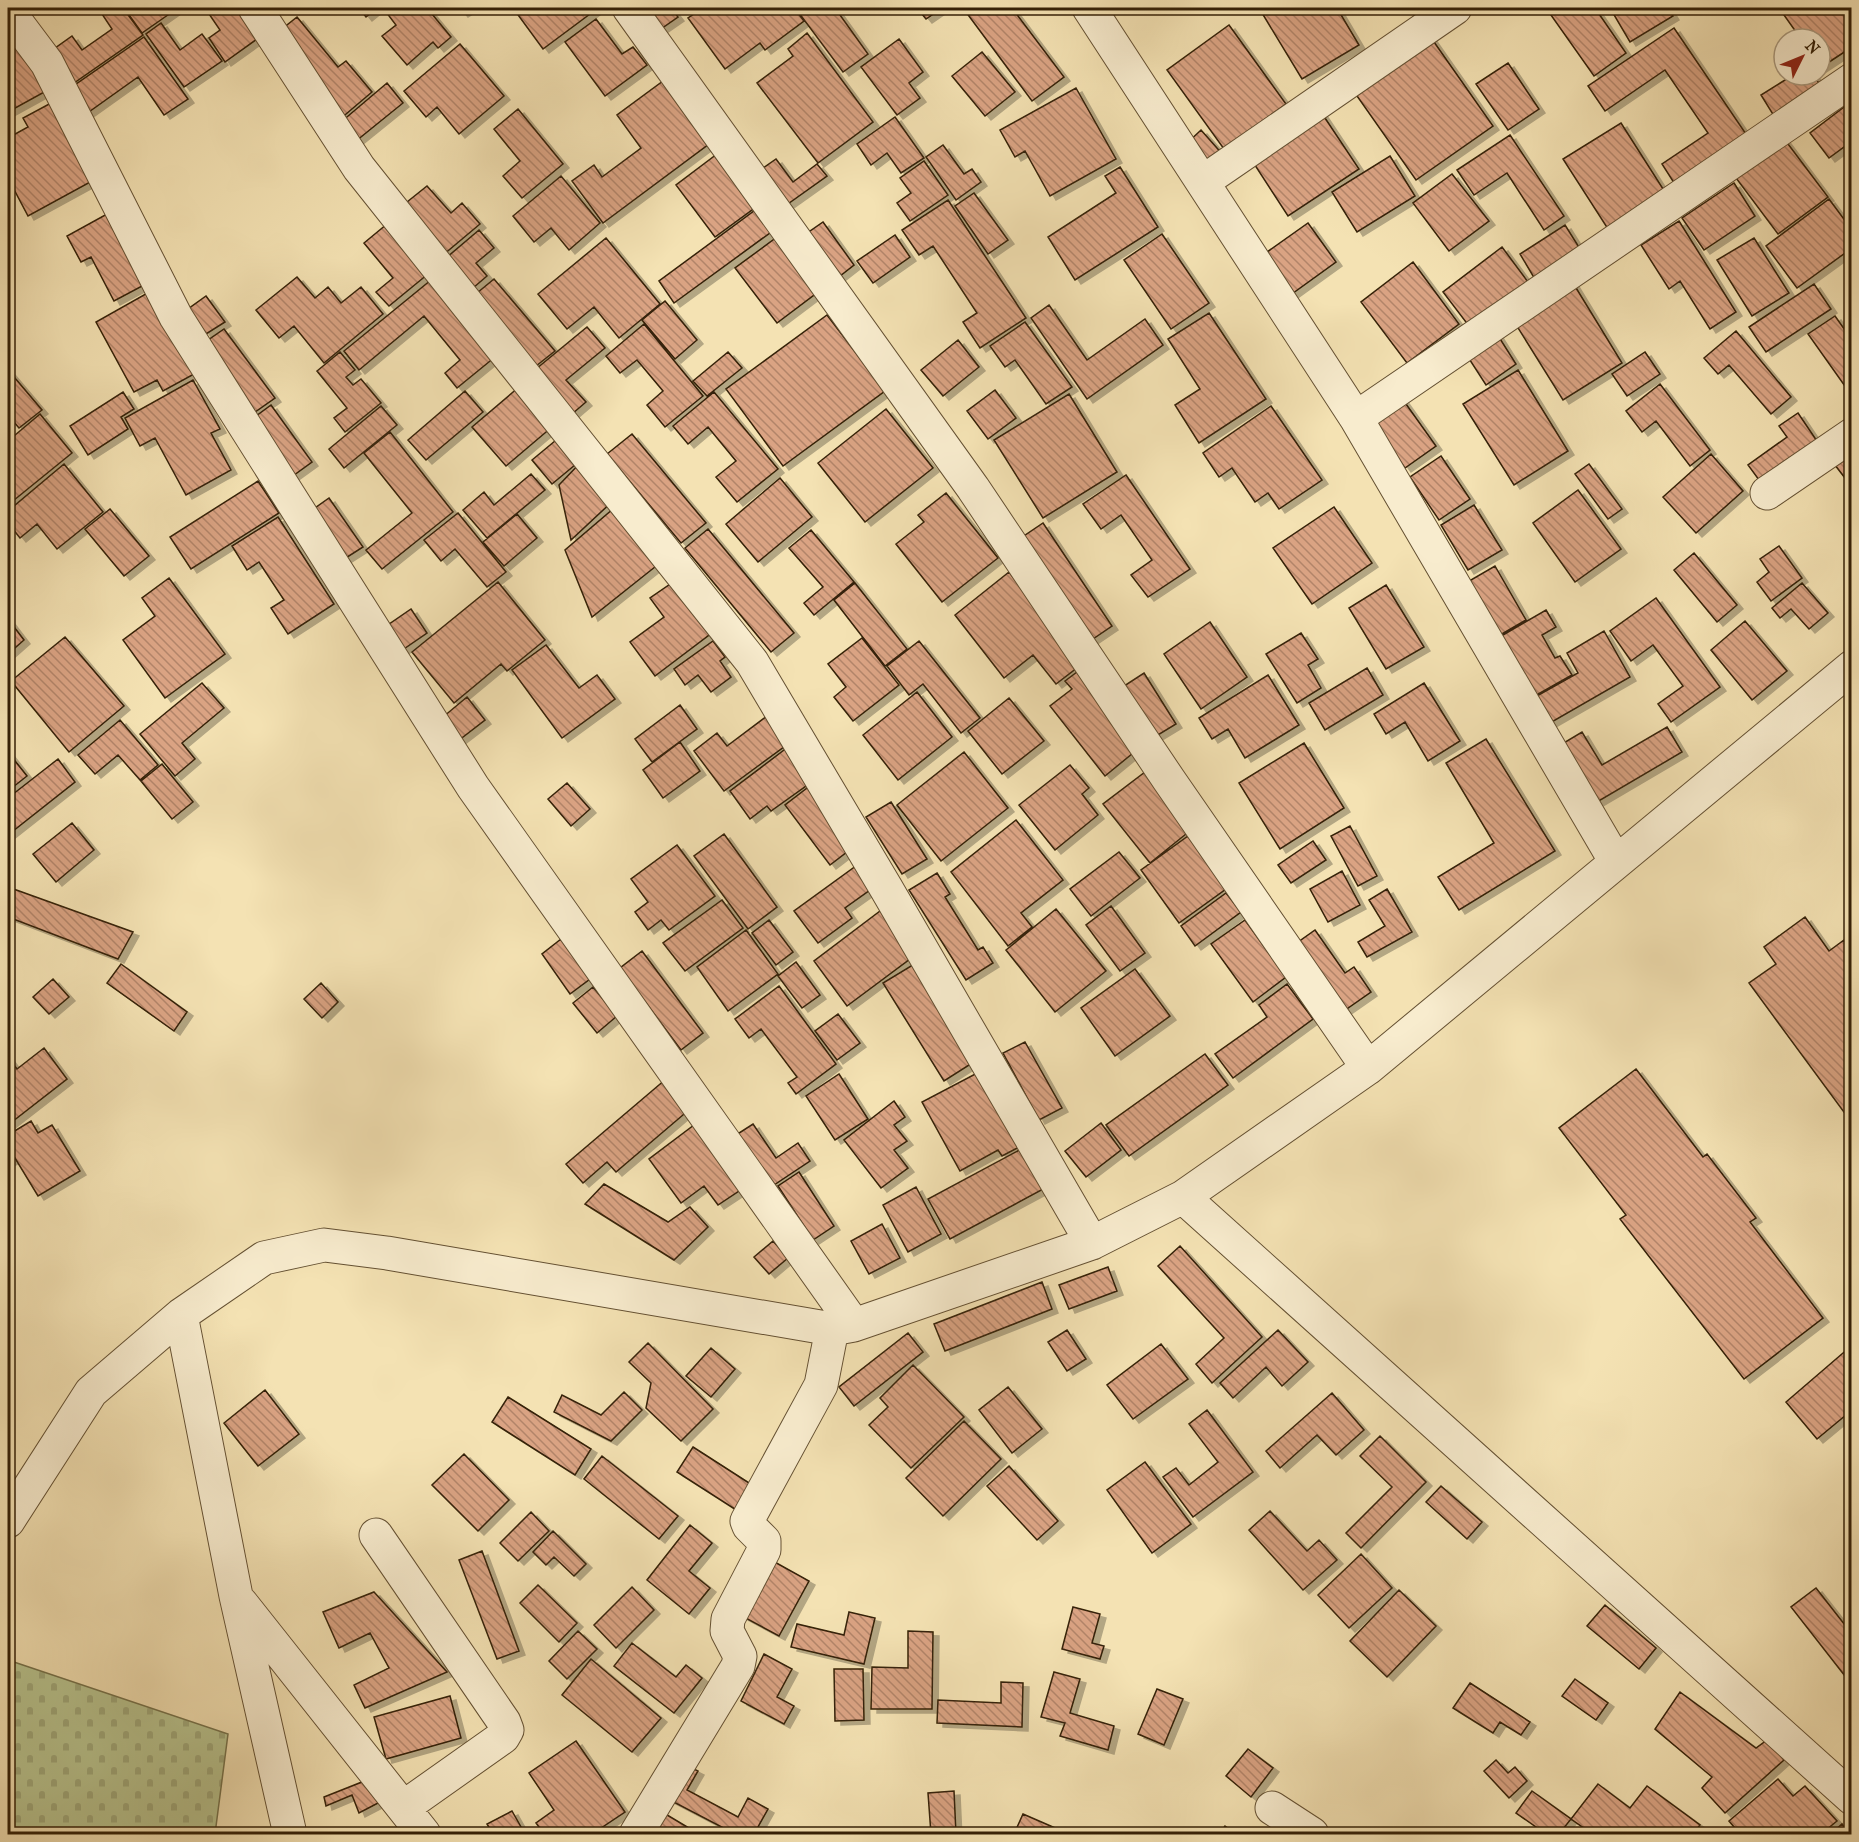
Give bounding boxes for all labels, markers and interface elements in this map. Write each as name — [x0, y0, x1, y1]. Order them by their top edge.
north arrow — [1772, 27, 1832, 87]
text: N — [1802, 36, 1824, 59]

